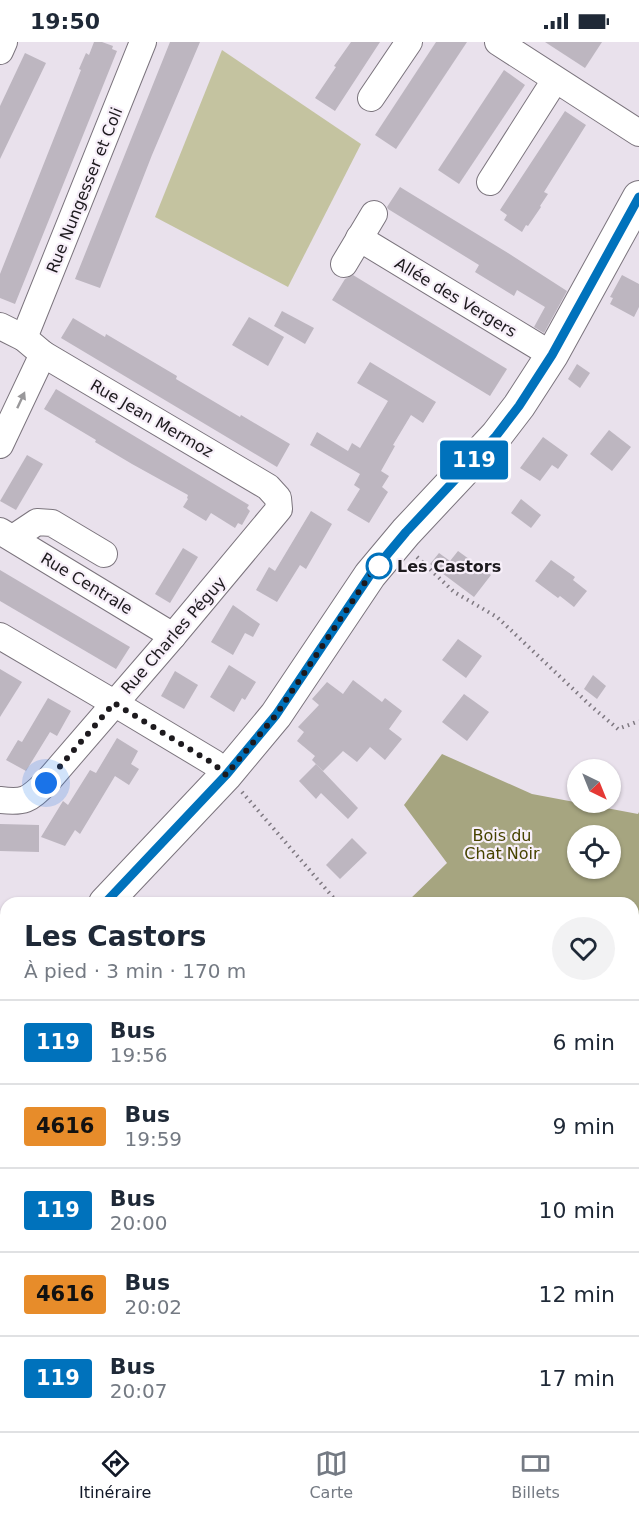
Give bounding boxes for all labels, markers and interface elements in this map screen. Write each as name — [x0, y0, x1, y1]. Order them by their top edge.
text: 19:50 — [30, 9, 100, 34]
street label: Rue Nungesser et Coli — [43, 105, 126, 276]
street label: Allée des Vergers — [391, 254, 520, 341]
street label: Rue Jean Mermoz — [87, 376, 217, 461]
one-way arrow — [17, 391, 26, 408]
line badge: 119 — [440, 440, 508, 480]
text: 119 — [452, 448, 496, 472]
street label: Rue Centrale — [37, 549, 136, 618]
marker: Les Castors — [366, 553, 392, 579]
place label: Les Castors — [397, 557, 501, 576]
street label: Rue Charles Péguy — [117, 573, 230, 698]
north arrow — [567, 759, 621, 813]
map controls — [567, 759, 621, 879]
your location — [31, 768, 61, 798]
button: locate — [567, 825, 621, 879]
park label: Bois du Chat Noir — [464, 826, 540, 863]
button: heart — [552, 917, 615, 980]
text: Les Castors — [24, 920, 206, 953]
text: À pied · 3 min · 170 m — [24, 959, 246, 983]
text: Bus — [110, 1018, 155, 1043]
text: 119 — [36, 1030, 80, 1054]
text: 6 min — [553, 1030, 615, 1055]
text: 19:56 — [110, 1043, 167, 1067]
text: Bus — [124, 1102, 170, 1127]
text: 4616 — [36, 1114, 94, 1138]
text: 9 min — [553, 1114, 615, 1139]
text: 19:59 — [124, 1127, 182, 1151]
text: Bus — [110, 1186, 155, 1211]
text: 119 — [36, 1198, 80, 1222]
text: 10 min — [539, 1198, 615, 1223]
text: 20:00 — [110, 1211, 167, 1235]
text: Bus — [124, 1270, 170, 1295]
text: 4616 — [36, 1282, 94, 1306]
text: 12 min — [539, 1282, 615, 1307]
text: 20:02 — [124, 1295, 182, 1319]
text: Bus — [110, 1354, 155, 1379]
text: 119 — [36, 1366, 80, 1390]
text: 17 min — [539, 1366, 615, 1391]
text: 20:07 — [110, 1379, 167, 1403]
tab: Itinéraire — [79, 1447, 151, 1502]
tab: Carte — [309, 1447, 353, 1502]
tab: Billets — [511, 1447, 560, 1502]

